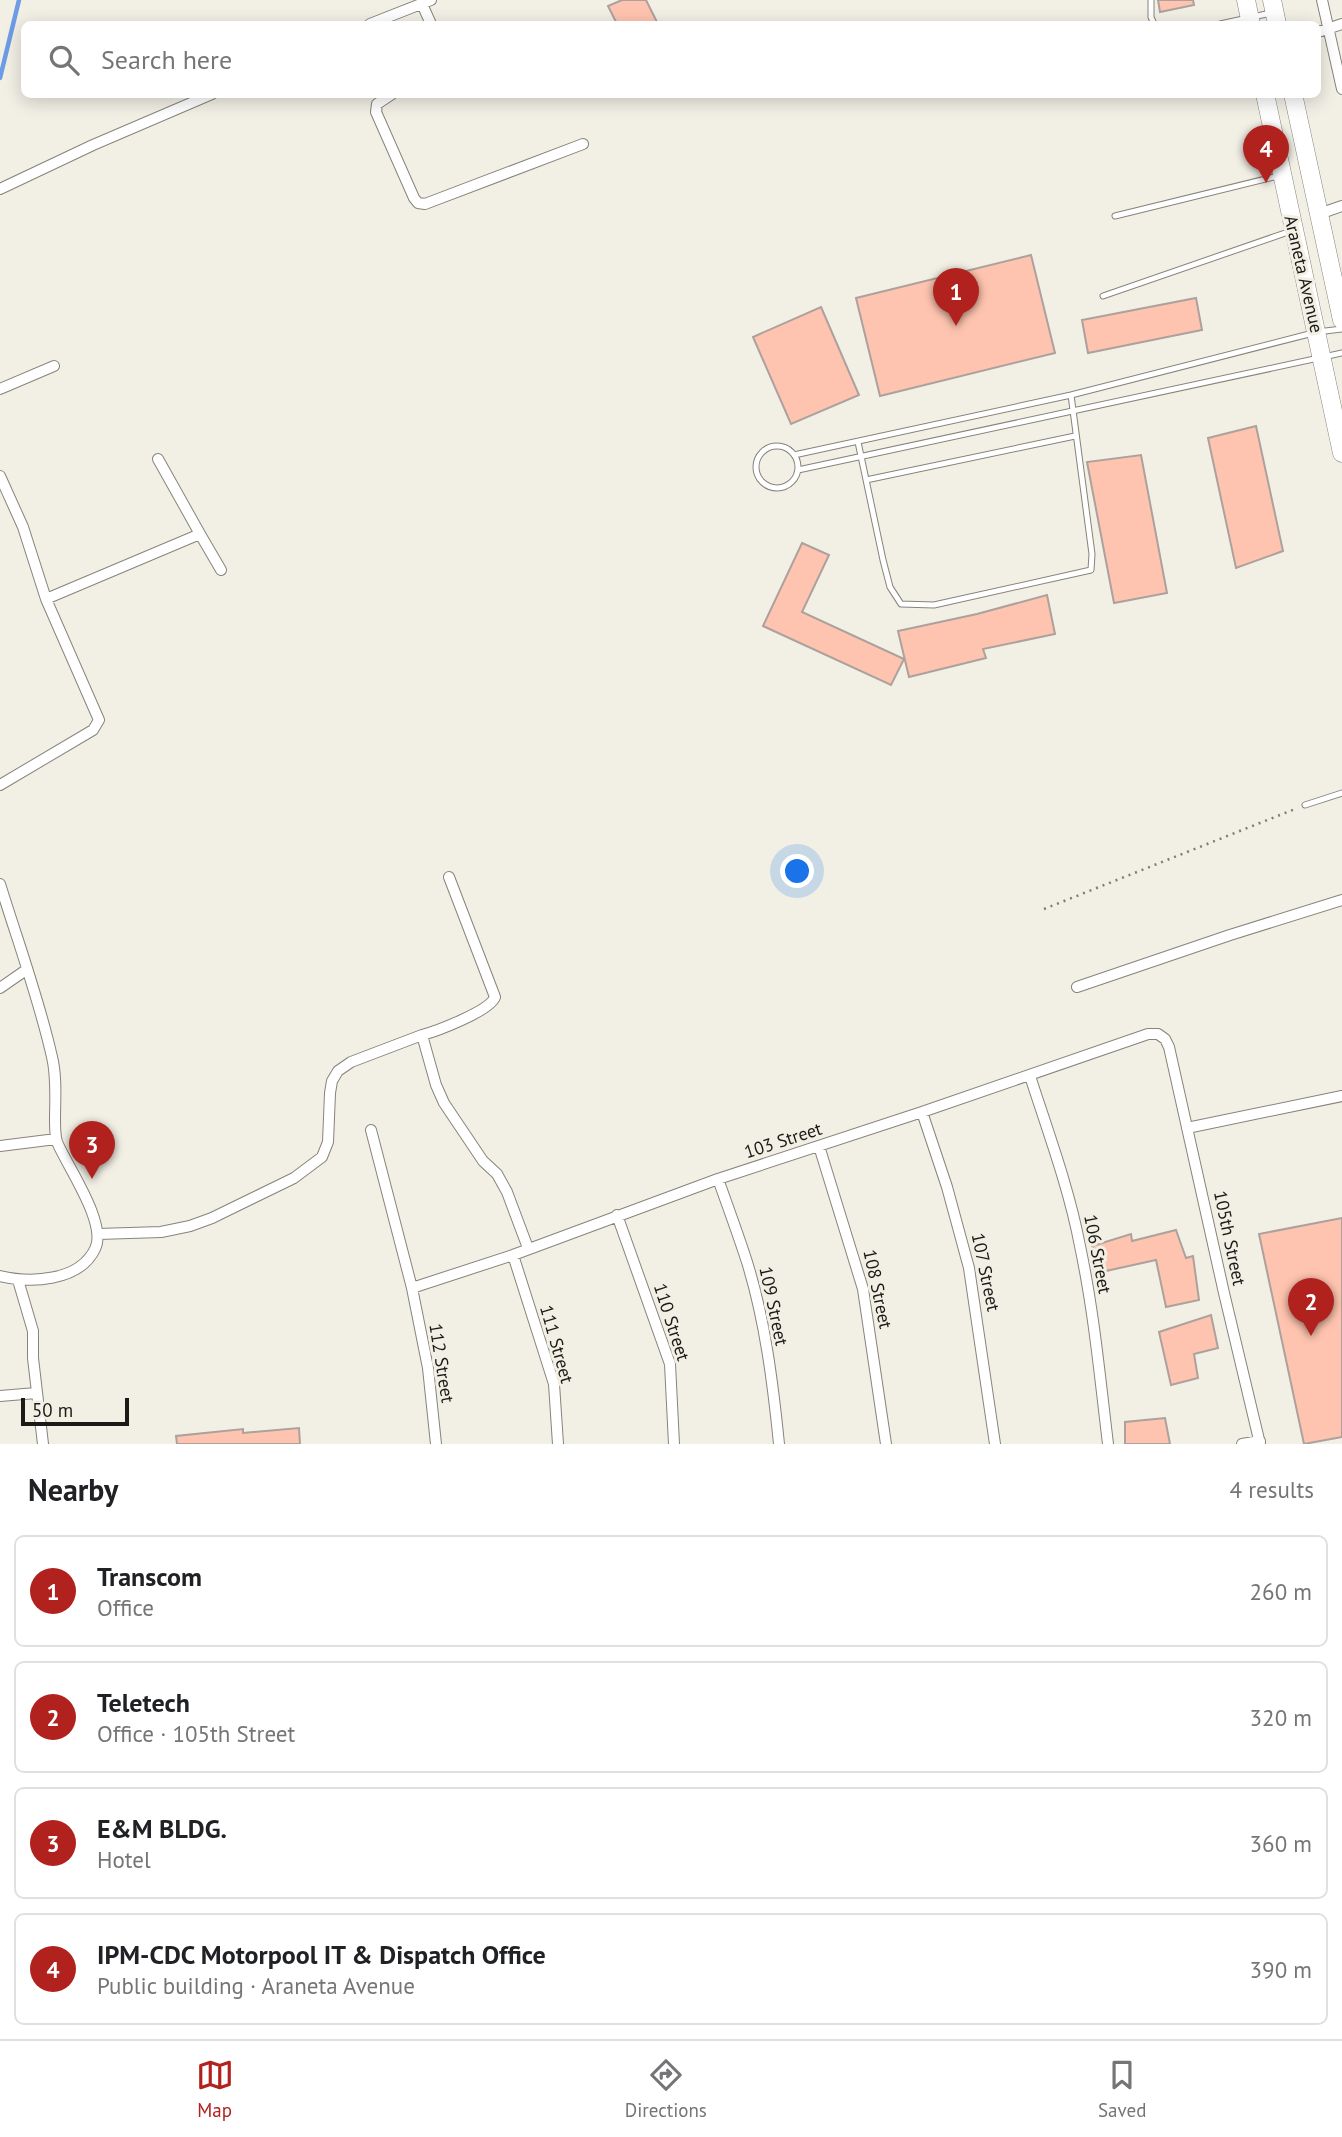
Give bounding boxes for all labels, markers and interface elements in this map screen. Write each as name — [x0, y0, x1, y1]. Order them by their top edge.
search box — [21, 21, 1321, 98]
icon: search — [45, 41, 83, 79]
text: Search here — [101, 43, 232, 76]
pin: 4 — [1243, 125, 1289, 183]
street label: Araneta Avenue — [1279, 213, 1329, 335]
pin: 1 — [933, 268, 979, 326]
your location — [780, 854, 814, 888]
street label: 103 Street — [741, 1117, 825, 1163]
pin: 3 — [69, 1121, 115, 1179]
street label: 105th Street — [1209, 1189, 1251, 1287]
street label: 106 Street — [1079, 1212, 1117, 1296]
street label: 107 Street — [967, 1231, 1005, 1313]
street label: 108 Street — [858, 1247, 898, 1331]
street label: 109 Street — [754, 1264, 794, 1348]
pin: 2 — [1288, 1278, 1334, 1336]
street label: 110 Street — [649, 1280, 695, 1364]
street label: 111 Street — [535, 1302, 579, 1386]
street label: 112 Street — [424, 1322, 460, 1404]
scale bar — [21, 1395, 130, 1427]
text: 50 m — [32, 1398, 73, 1422]
text: Nearby — [28, 1470, 118, 1509]
text: 4 results — [1230, 1475, 1314, 1504]
text: Transcom — [97, 1560, 202, 1593]
text: 1 — [46, 1577, 60, 1606]
text: 260 m — [1250, 1577, 1312, 1606]
text: Office — [97, 1593, 154, 1622]
text: Teletech — [97, 1686, 190, 1719]
text: 2 — [46, 1703, 60, 1732]
text: 320 m — [1250, 1703, 1312, 1732]
text: Office · 105th Street — [97, 1719, 295, 1748]
text: E&M BLDG. — [97, 1812, 227, 1845]
text: 3 — [46, 1829, 60, 1858]
text: 360 m — [1250, 1829, 1312, 1858]
text: Hotel — [97, 1845, 151, 1874]
text: IPM-CDC Motorpool IT & Dispatch Office — [97, 1938, 546, 1971]
text: 4 — [46, 1955, 60, 1984]
text: 390 m — [1250, 1955, 1312, 1984]
text: Public building · Araneta Avenue — [97, 1971, 415, 2000]
tab: Map — [196, 2056, 234, 2122]
tab: Directions — [625, 2056, 707, 2122]
tab: Saved — [1098, 2056, 1146, 2122]

